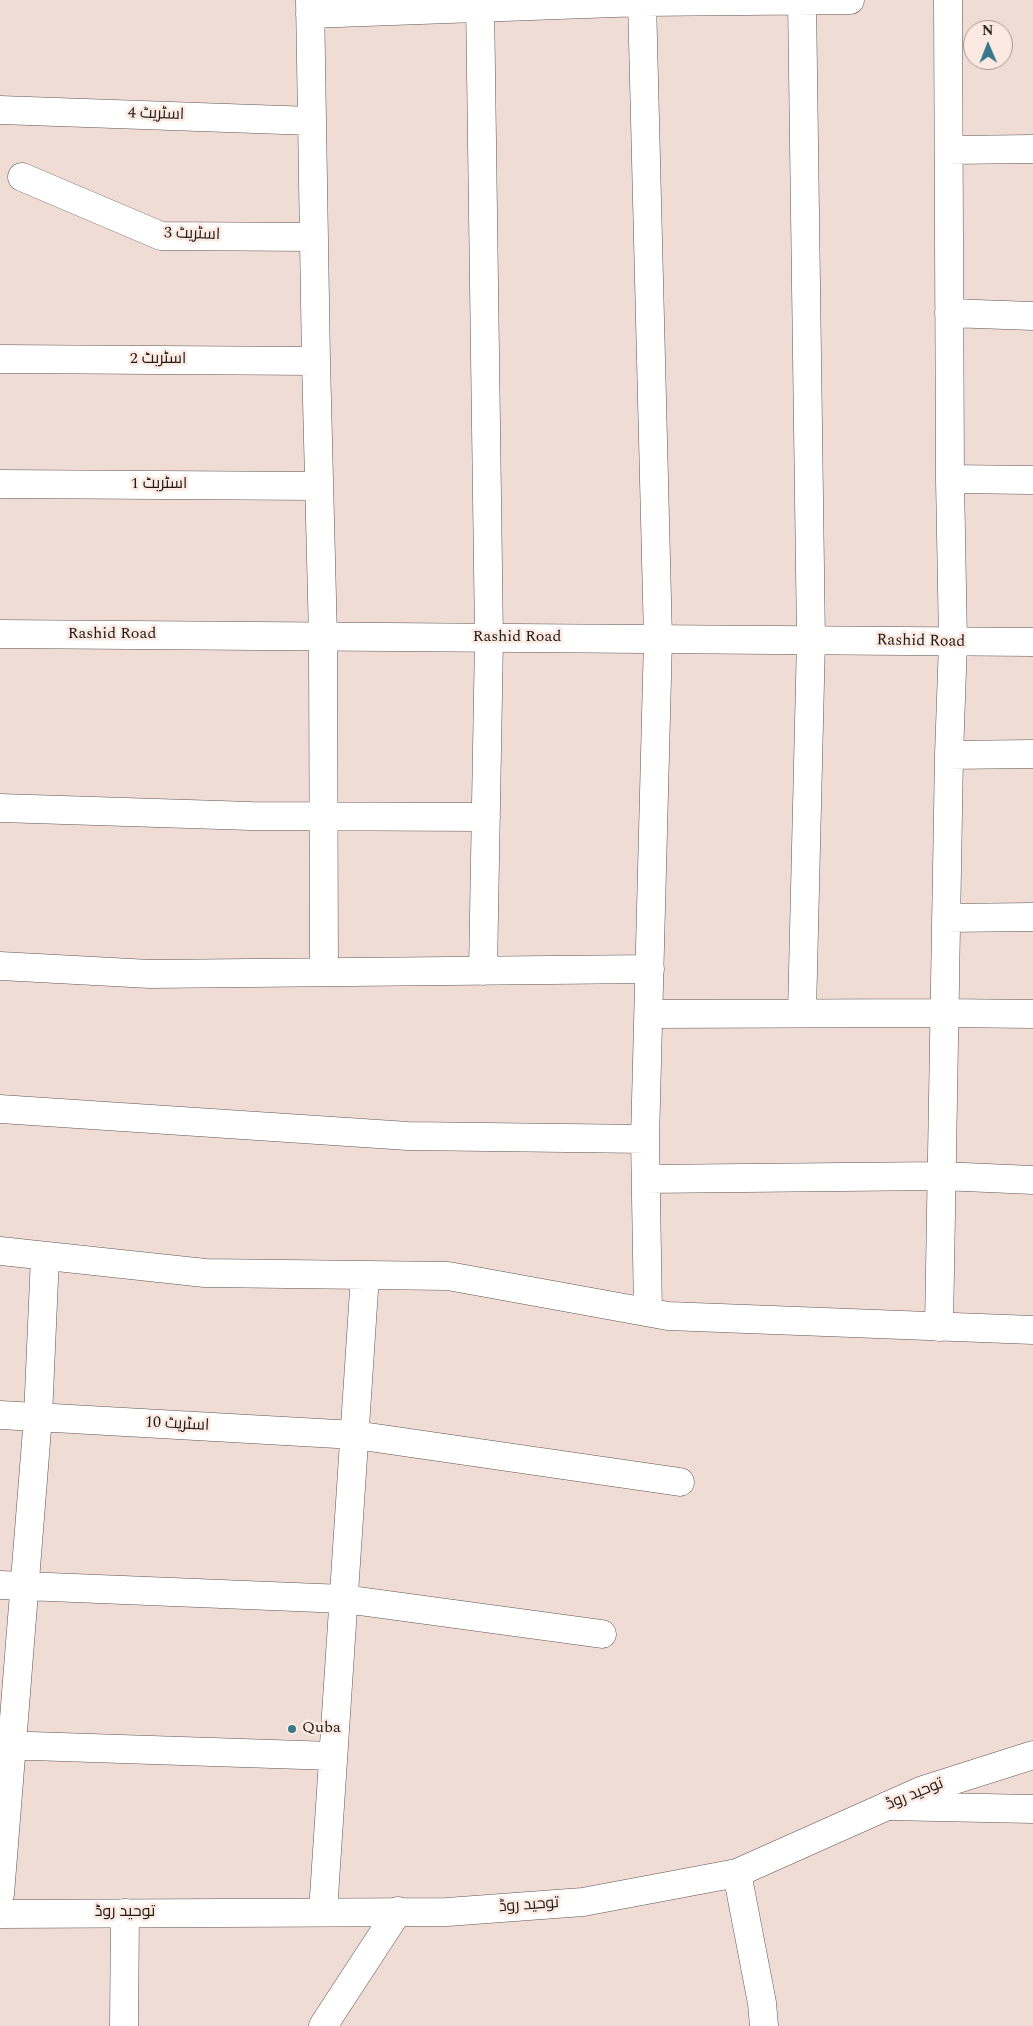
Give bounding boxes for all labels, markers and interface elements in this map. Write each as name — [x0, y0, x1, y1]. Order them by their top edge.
north arrow — [963, 20, 1013, 70]
text: N — [982, 20, 994, 41]
street label: اسٹریٹ 4 — [127, 104, 185, 126]
street label: اسٹریٹ 3 — [163, 224, 221, 246]
street label: اسٹریٹ 2 — [130, 350, 186, 370]
street label: اسٹریٹ 1 — [131, 475, 187, 495]
street label: Rashid Road — [68, 625, 156, 645]
street label: Rashid Road — [473, 628, 561, 648]
street label: Rashid Road — [876, 632, 966, 652]
street label: اسٹریٹ 10 — [144, 1414, 210, 1436]
place label: Quba — [302, 1719, 341, 1739]
marker: Quba — [286, 1723, 298, 1735]
street label: توحید روڈ — [883, 1775, 947, 1815]
street label: توحید روڈ — [498, 1894, 560, 1918]
street label: توحید روڈ — [95, 1903, 155, 1923]

